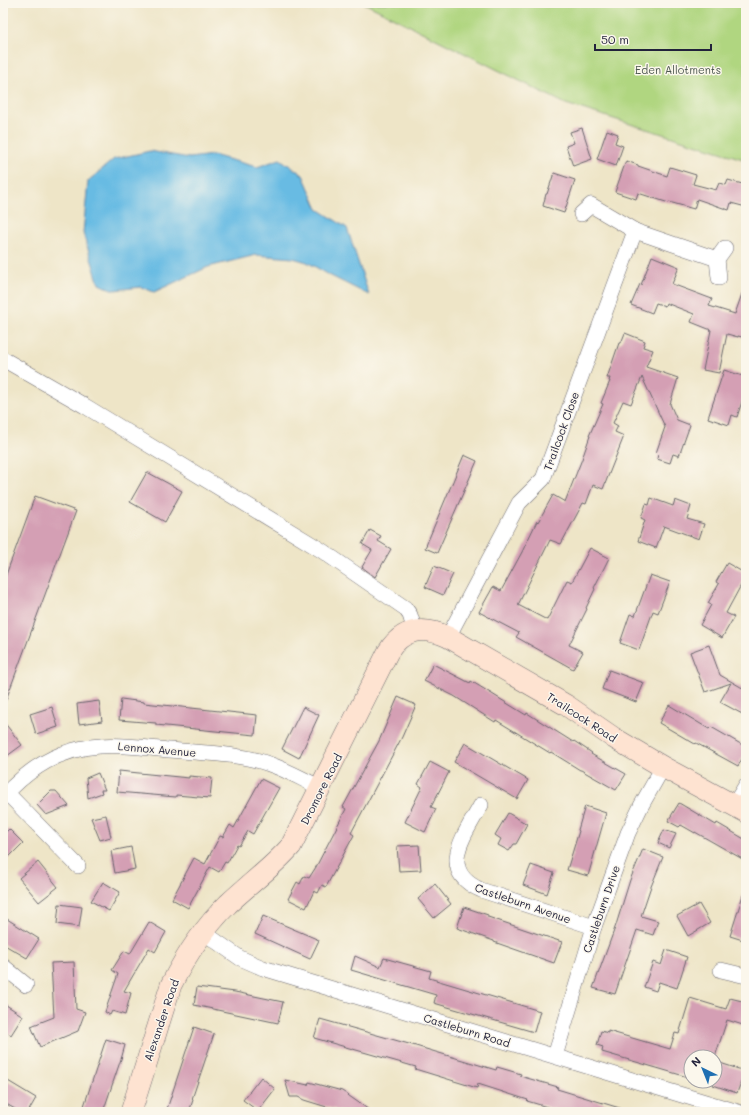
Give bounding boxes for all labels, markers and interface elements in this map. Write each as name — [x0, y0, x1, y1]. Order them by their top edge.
scale bar — [595, 26, 711, 52]
text: 50 m — [601, 31, 629, 47]
park label: Eden Allotments — [635, 62, 721, 77]
street label: Trailcock Close — [540, 389, 582, 472]
street label: Trailcock Road — [544, 689, 620, 745]
street label: Lennox Avenue — [117, 738, 197, 760]
street label: Dromore Road — [297, 751, 345, 827]
street label: Castleburn Drive — [579, 863, 623, 955]
street label: Castleburn Avenue — [473, 880, 573, 927]
street label: Alexander Road — [140, 977, 182, 1063]
street label: Castleburn Road — [422, 1010, 512, 1050]
north arrow — [683, 1049, 723, 1089]
text: N — [688, 1053, 704, 1070]

